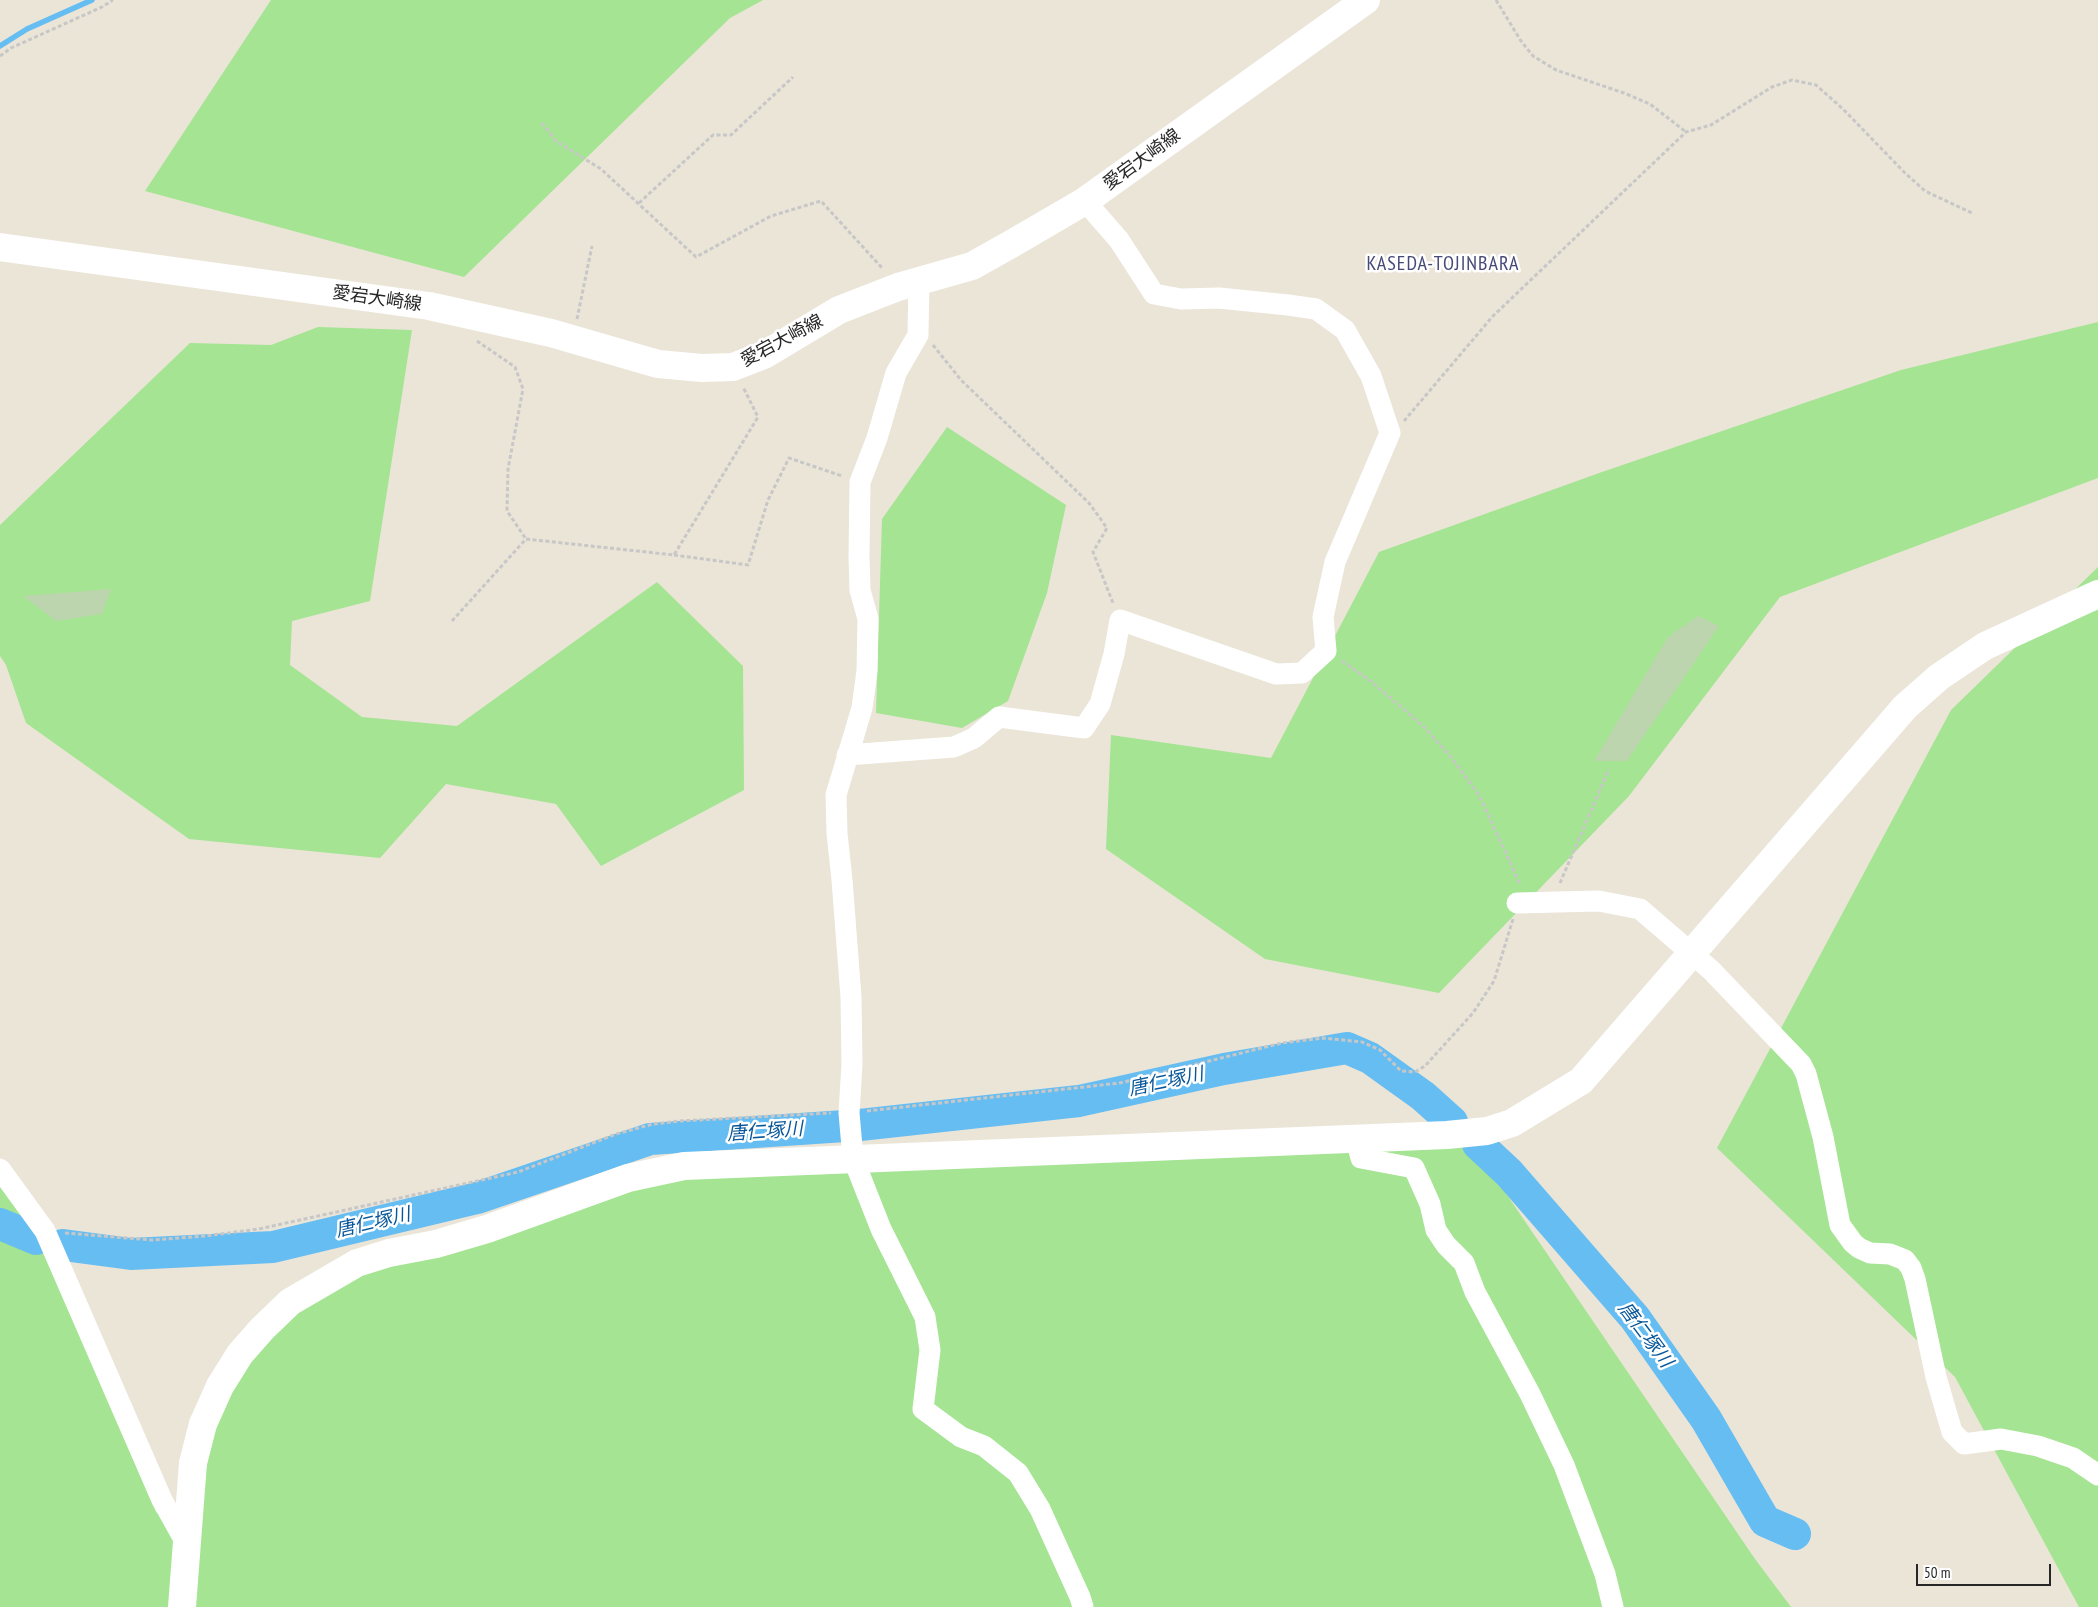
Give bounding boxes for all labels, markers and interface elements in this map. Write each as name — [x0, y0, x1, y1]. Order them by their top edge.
street label: 愛宕大崎線 — [1099, 125, 1185, 195]
district label: KASEDA-TOJINBARA — [1364, 252, 1522, 276]
street label: 愛宕大崎線 — [331, 282, 423, 316]
street label: 愛宕大崎線 — [737, 310, 827, 372]
water label: 唐仁塚川 — [1126, 1063, 1206, 1101]
water label: 唐仁塚川 — [726, 1118, 804, 1146]
water label: 唐仁塚川 — [333, 1203, 413, 1243]
water label: 唐仁塚川 — [1613, 1298, 1677, 1372]
scale bar — [1918, 1554, 2053, 1586]
text: 50 m — [1924, 1563, 1950, 1582]

